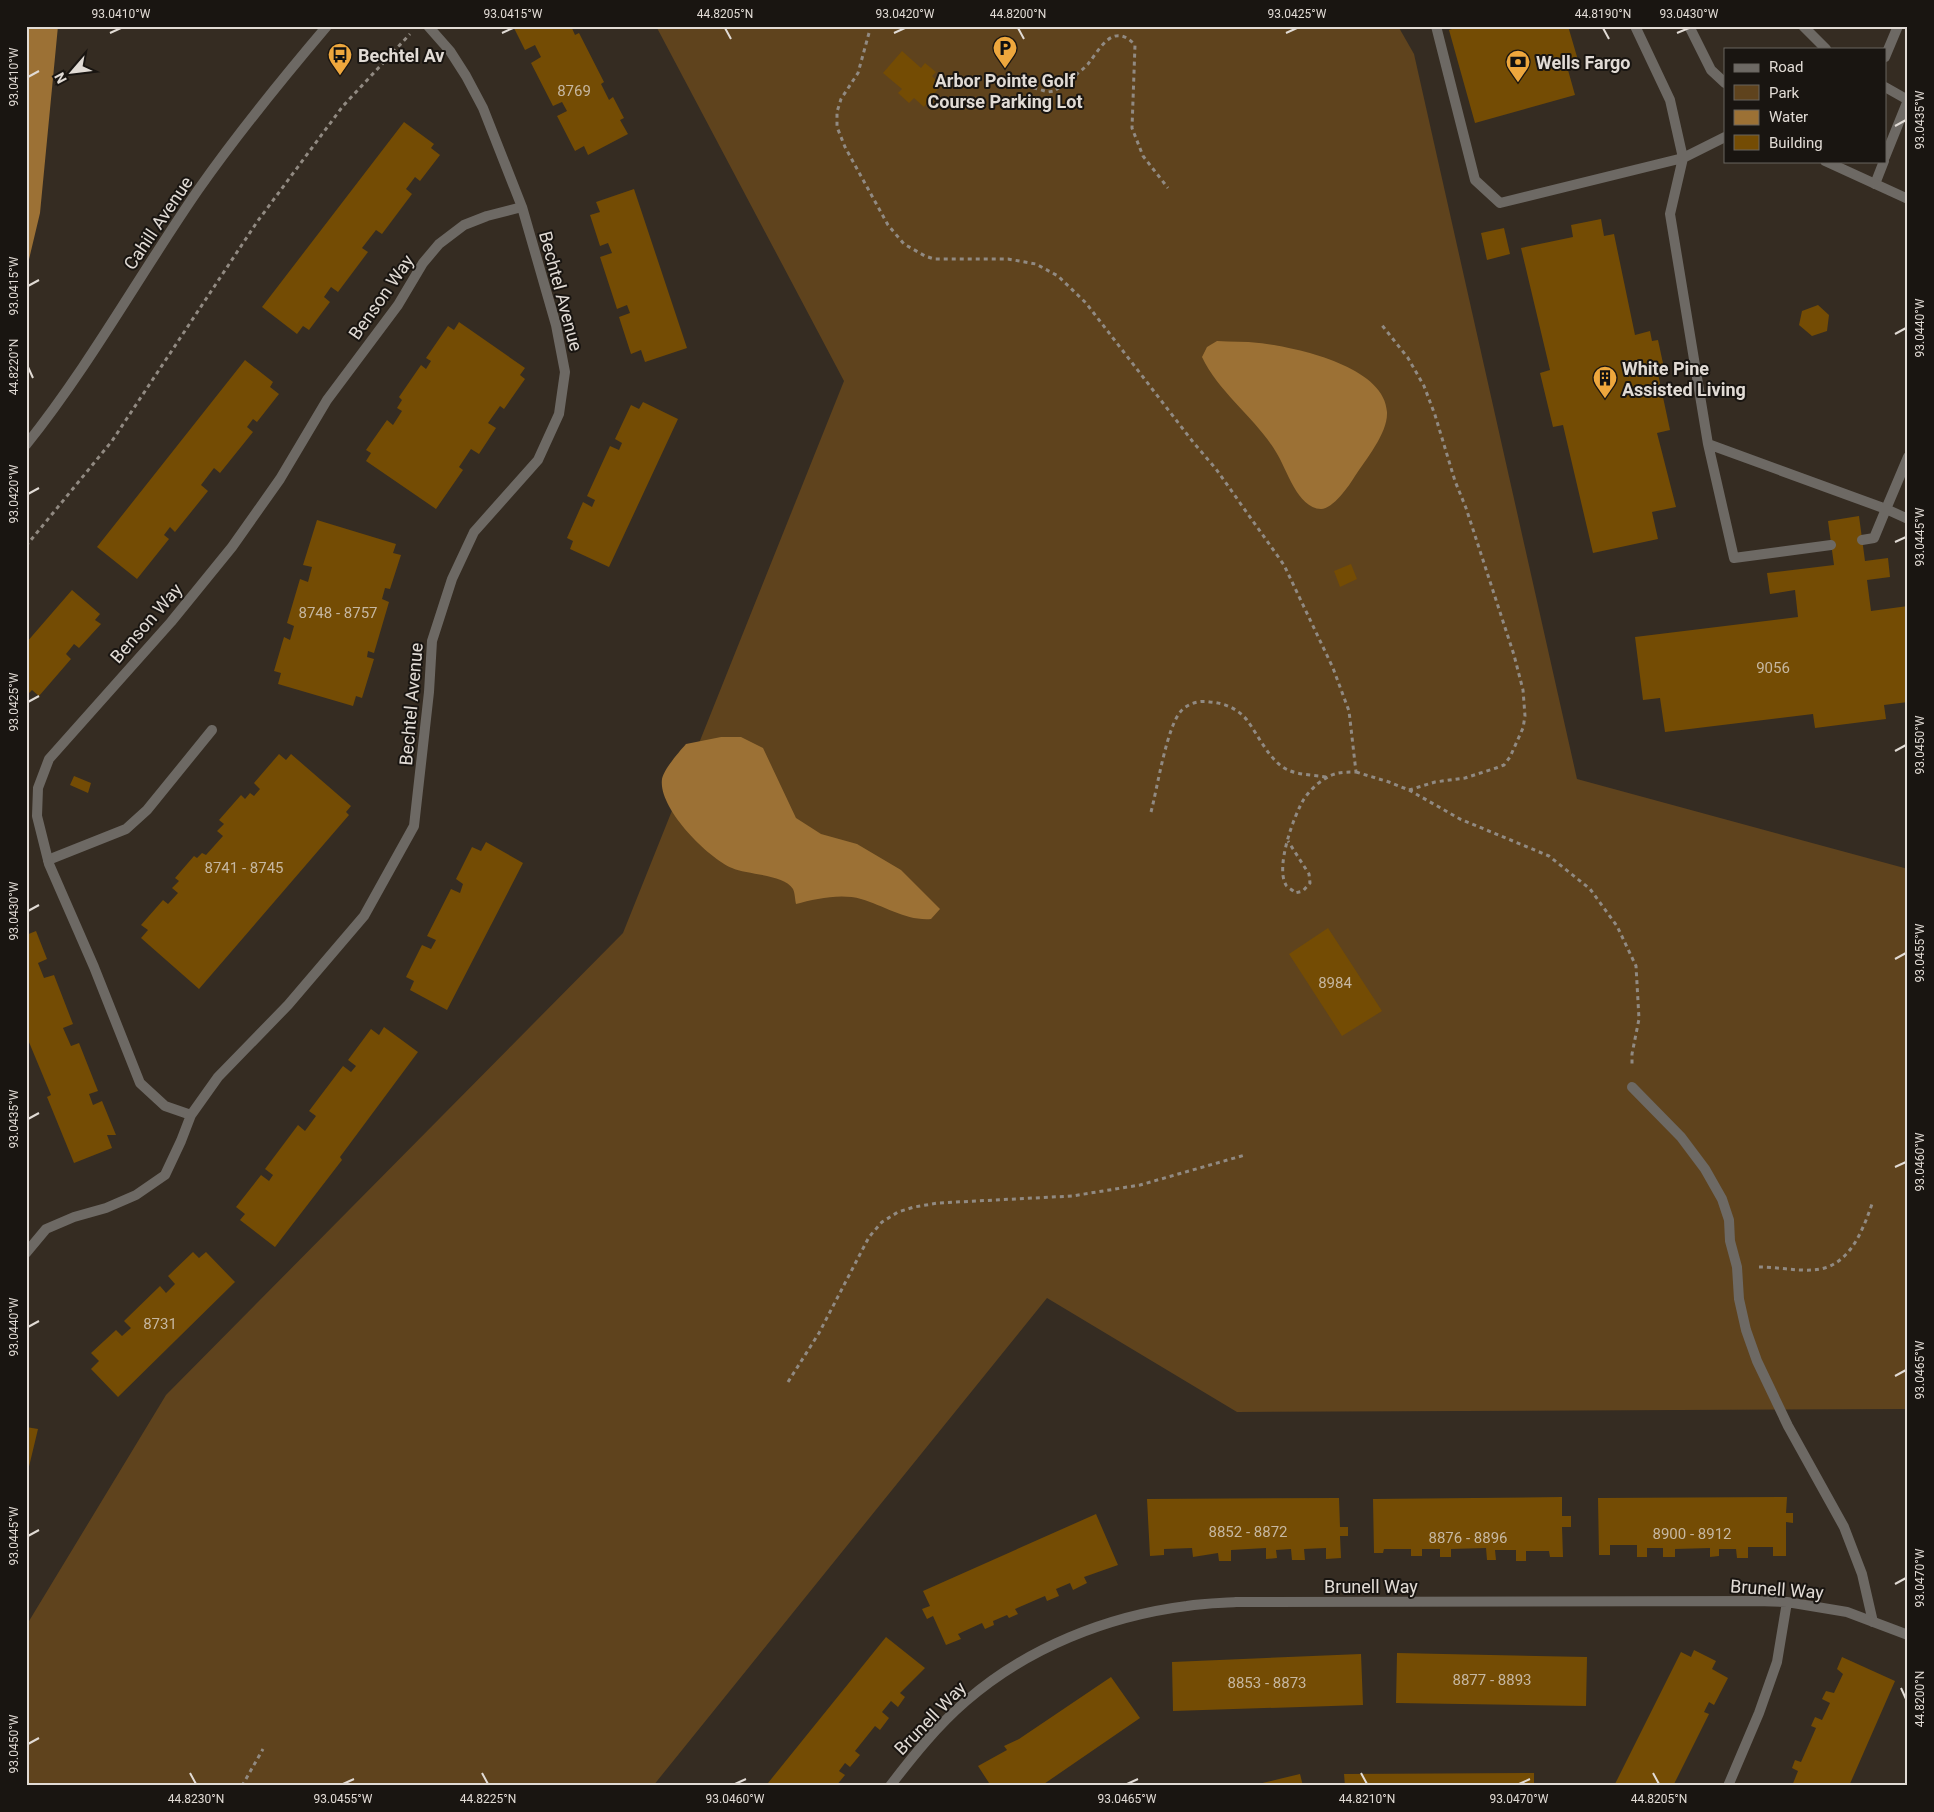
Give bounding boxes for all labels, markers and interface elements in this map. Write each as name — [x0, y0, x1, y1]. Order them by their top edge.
text: 93.0410°W — [92, 7, 151, 21]
text: 93.0415°W — [484, 7, 543, 21]
text: 44.8205°N — [697, 7, 753, 21]
text: 93.0420°W — [876, 7, 935, 21]
text: 44.8200°N — [990, 7, 1046, 21]
text: 93.0425°W — [1268, 7, 1327, 21]
text: 44.8190°N — [1575, 7, 1631, 21]
text: 93.0430°W — [1660, 7, 1719, 21]
parking icon: Arbor Pointe Golf Course Parking Lot — [992, 35, 1018, 69]
bus stop icon: Bechtel Av — [327, 42, 353, 76]
place label: Bechtel Av — [358, 45, 444, 66]
text: 93.0410°W — [7, 47, 21, 106]
north arrow — [48, 48, 98, 98]
legend — [1724, 48, 1886, 162]
bank icon: Wells Fargo — [1505, 49, 1531, 83]
place label: Wells Fargo — [1536, 52, 1631, 73]
text: Road — [1769, 58, 1803, 76]
text: N — [51, 70, 70, 86]
place label: Arbor Pointe Golf Course Parking Lot — [928, 70, 1083, 112]
house number: 8769 — [557, 82, 591, 100]
text: Park — [1769, 84, 1800, 102]
text: 93.0435°W — [1913, 90, 1927, 149]
text: Water — [1769, 108, 1808, 126]
text: Building — [1769, 134, 1823, 152]
street label: Cahill Avenue — [119, 172, 197, 274]
street label: Bechtel Avenue — [535, 229, 587, 353]
street label: Benson Way — [344, 250, 418, 343]
text: 93.0415°W — [7, 256, 21, 315]
text: 93.0440°W — [1913, 298, 1927, 357]
text: 44.8220°N — [7, 339, 21, 395]
place label: White Pine Assisted Living — [1622, 358, 1746, 400]
building icon: White Pine Assisted Living — [1592, 365, 1618, 399]
text: 93.0420°W — [7, 464, 21, 523]
text: 93.0445°W — [1913, 507, 1927, 566]
street label: Benson Way — [106, 579, 187, 667]
house number: 8748 - 8757 — [298, 604, 378, 622]
street label: Bechtel Avenue — [395, 642, 427, 766]
house number: 9056 — [1756, 659, 1790, 677]
text: 93.0425°W — [7, 672, 21, 731]
text: 93.0450°W — [1913, 715, 1927, 774]
house number: 8741 - 8745 — [204, 859, 284, 877]
text: 93.0430°W — [7, 881, 21, 940]
text: 93.0455°W — [1913, 923, 1927, 982]
house number: 8984 — [1318, 974, 1352, 992]
text: 93.0435°W — [7, 1089, 21, 1148]
text: 93.0460°W — [1913, 1132, 1927, 1191]
text: 93.0440°W — [7, 1297, 21, 1356]
house number: 8731 — [143, 1315, 177, 1333]
text: 93.0465°W — [1913, 1340, 1927, 1399]
text: 93.0445°W — [7, 1506, 21, 1565]
house number: 8852 - 8872 — [1208, 1523, 1288, 1541]
house number: 8900 - 8912 — [1652, 1525, 1732, 1543]
house number: 8876 - 8896 — [1428, 1529, 1508, 1547]
text: 93.0470°W — [1913, 1548, 1927, 1607]
street label: Brunell Way — [1729, 1575, 1825, 1603]
street label: Brunell Way — [1324, 1576, 1418, 1597]
house number: 8877 - 8893 — [1452, 1671, 1532, 1689]
text: 44.8200°N — [1913, 1671, 1927, 1727]
house number: 8853 - 8873 — [1227, 1674, 1307, 1692]
street label: Brunell Way — [890, 1677, 970, 1759]
text: 93.0450°W — [7, 1714, 21, 1773]
text: 44.8230°N — [168, 1792, 224, 1806]
text: 93.0455°W — [314, 1792, 373, 1806]
text: 44.8225°N — [460, 1792, 516, 1806]
text: 93.0460°W — [706, 1792, 765, 1806]
text: 93.0465°W — [1098, 1792, 1157, 1806]
text: 44.8210°N — [1339, 1792, 1395, 1806]
text: 93.0470°W — [1490, 1792, 1549, 1806]
text: 44.8205°N — [1631, 1792, 1687, 1806]

